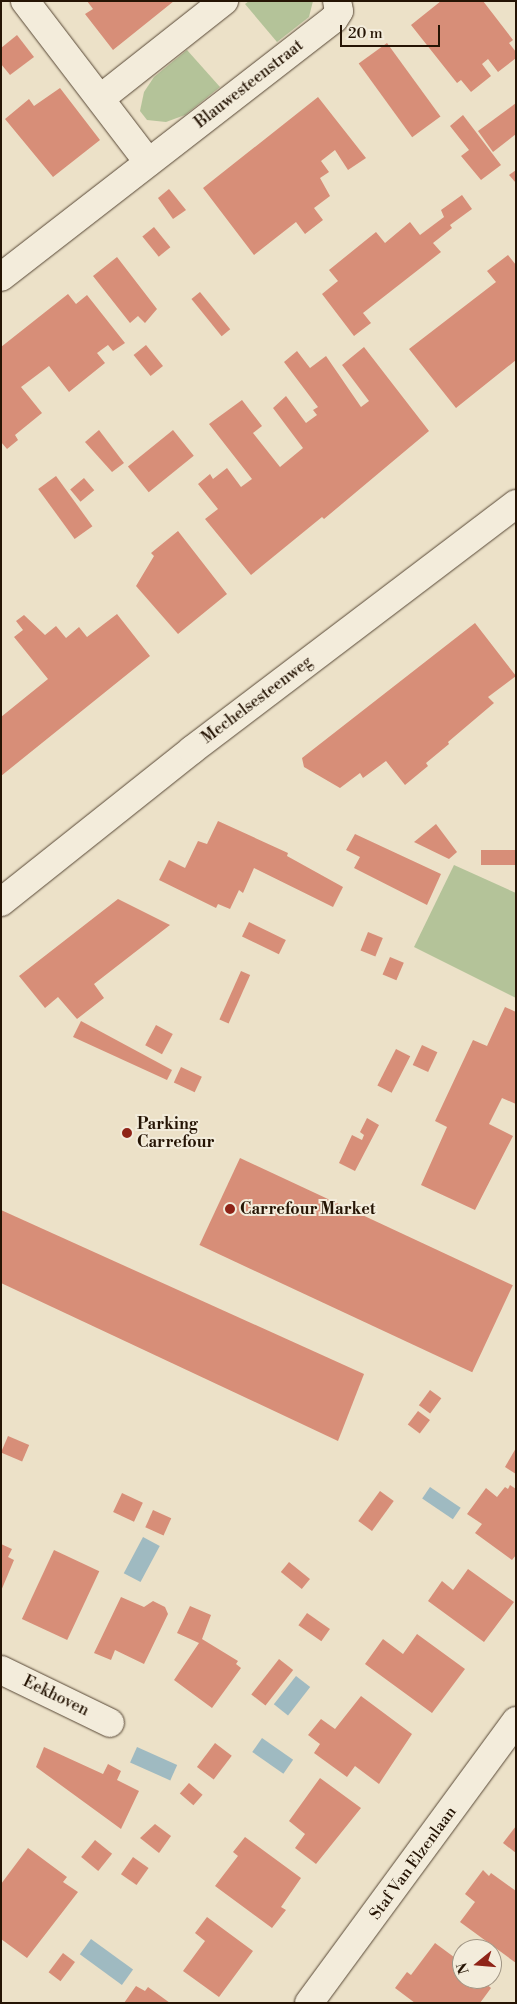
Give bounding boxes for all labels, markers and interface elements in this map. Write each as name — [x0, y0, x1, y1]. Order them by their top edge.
scale bar — [342, 15, 442, 47]
text: 20 m — [348, 24, 383, 43]
street label: Blauwesteenstraat — [191, 36, 307, 132]
street label: Mechelsesteenweg — [198, 652, 316, 748]
place label: Parking Carrefour — [137, 1114, 215, 1152]
marker: Parking Carrefour — [121, 1127, 133, 1139]
place label: Carrefour Market — [240, 1199, 375, 1219]
marker: Carrefour Market — [224, 1203, 236, 1215]
street label: Eekhoven — [20, 1672, 92, 1720]
street label: Staf Van Elzenlaan — [366, 1803, 460, 1923]
north arrow — [452, 1939, 502, 1989]
text: N — [453, 1960, 474, 1976]

